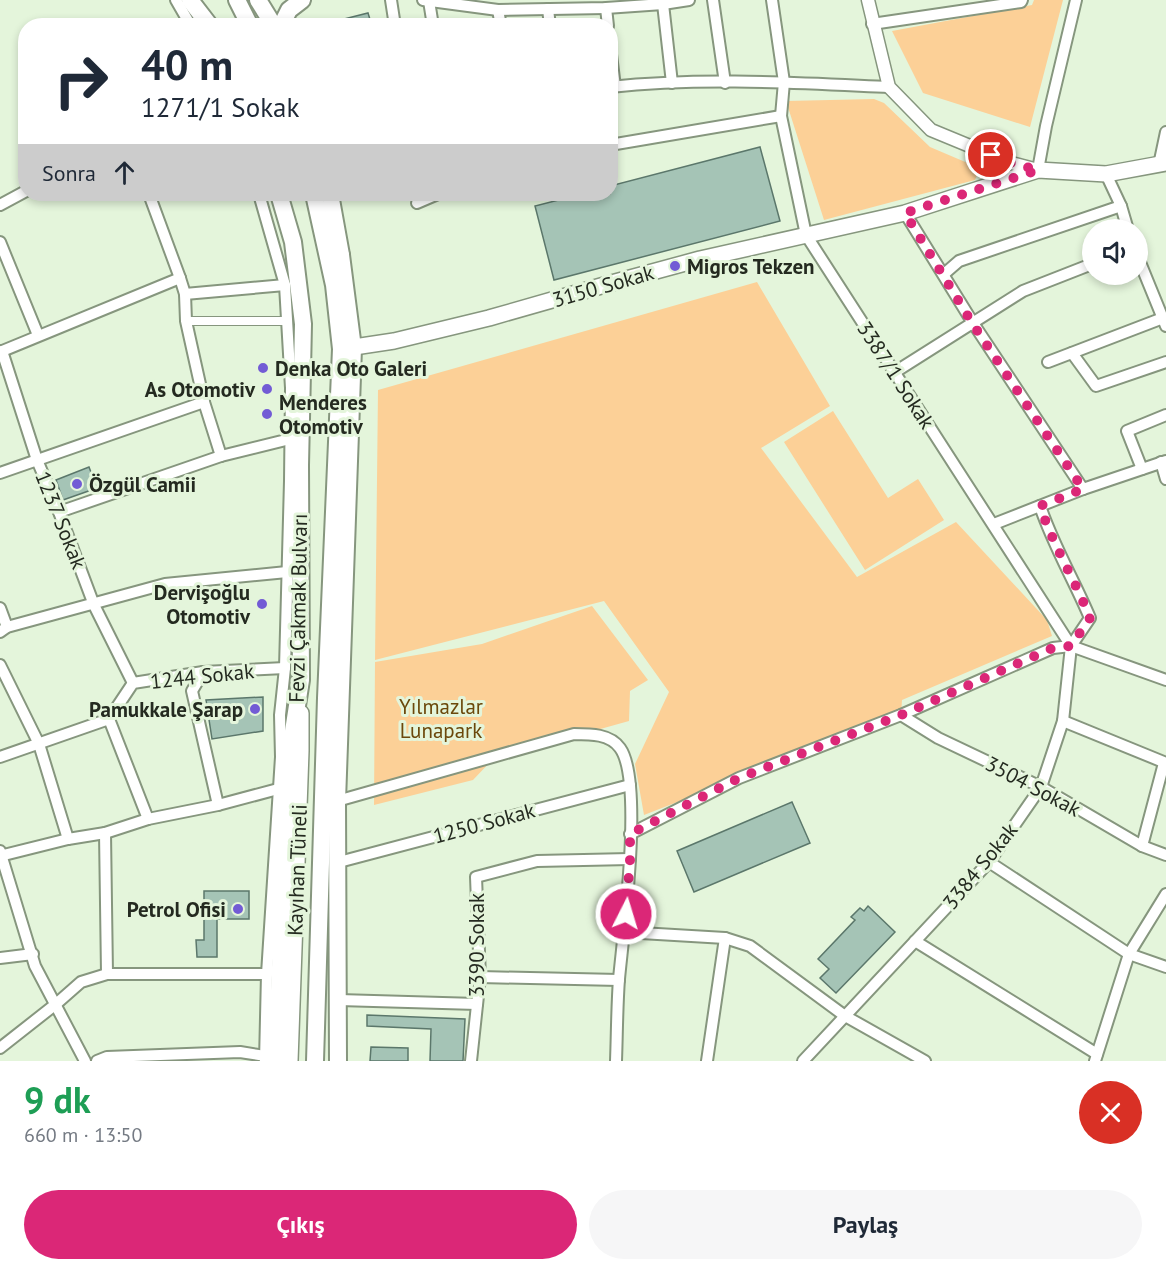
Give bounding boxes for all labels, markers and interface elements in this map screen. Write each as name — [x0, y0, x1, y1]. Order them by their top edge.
text: 40 m — [141, 37, 233, 92]
icon: right — [42, 42, 120, 120]
text: 1271/1 Sokak — [141, 90, 299, 124]
pin — [965, 129, 1016, 180]
icon: arrive — [974, 138, 1007, 171]
icon: ahead — [108, 156, 141, 189]
text: Sonra — [42, 159, 96, 187]
map controls — [1082, 219, 1148, 285]
button: sound — [1082, 219, 1148, 285]
place label: Migros Tekzen — [687, 253, 815, 280]
street label: 3150 Sokak — [549, 259, 657, 313]
marker: Migros Tekzen — [668, 259, 682, 273]
street label: 3387/1 Sokak — [851, 316, 941, 434]
place label: Denka Oto Galeri — [275, 355, 427, 382]
marker: Denka Oto Galeri — [256, 361, 270, 375]
place label: As Otomotiv — [145, 376, 256, 403]
marker: As Otomotiv — [260, 382, 274, 396]
place label: Menderes Otomotiv — [279, 389, 367, 440]
marker: Menderes Otomotiv — [260, 407, 274, 421]
street label: 1237 Sokak — [29, 467, 93, 573]
place label: Özgül Camii — [89, 471, 196, 498]
marker: Özgül Camii — [70, 477, 84, 491]
street label: Fevzi Çakmak Bulvarı — [283, 513, 313, 703]
place label: Dervişoğlu Otomotiv — [154, 579, 251, 630]
marker: Dervişoğlu Otomotiv — [255, 597, 269, 611]
street label: 1244 Sokak — [149, 657, 255, 695]
park label: Yılmazlar Lunapark — [399, 693, 483, 744]
place label: Pamukkale Şarap — [89, 696, 243, 723]
marker: Pamukkale Şarap — [248, 702, 262, 716]
street label: 3504 Sokak — [981, 750, 1085, 822]
street label: 1250 Sokak — [430, 796, 538, 850]
street label: Kayıhan Tüneli — [281, 804, 313, 936]
street label: 3384 Sokak — [937, 817, 1023, 915]
position arrow — [594, 882, 658, 946]
street label: 3390 Sokak — [463, 893, 490, 997]
place label: Petrol Ofisi — [127, 896, 226, 923]
marker: Petrol Ofisi — [231, 902, 245, 916]
text: 9 dk — [24, 1076, 91, 1123]
button: close — [1079, 1081, 1142, 1144]
text: 660 m · 13:50 — [24, 1122, 142, 1148]
button: Çıkış — [24, 1190, 577, 1259]
button: Paylaş — [589, 1190, 1142, 1259]

